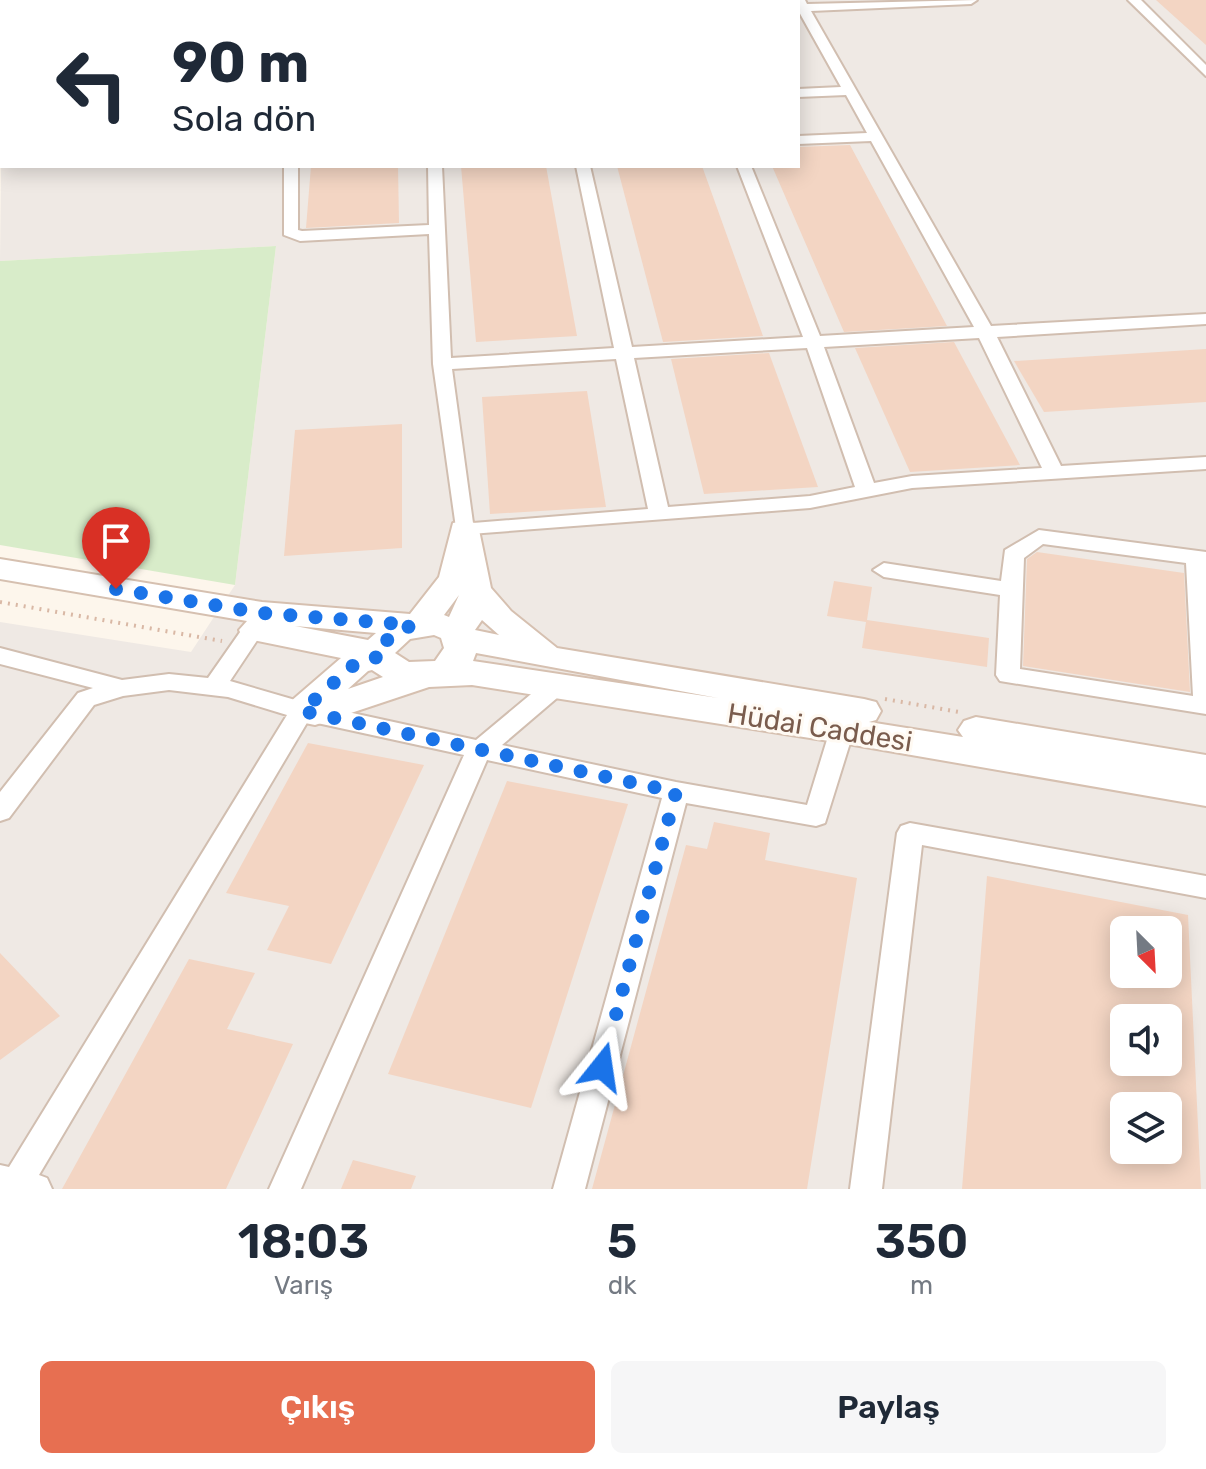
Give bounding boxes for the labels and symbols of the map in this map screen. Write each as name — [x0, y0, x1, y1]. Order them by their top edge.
pin — [82, 507, 150, 589]
street label: Hüdai Caddesi — [725, 697, 915, 758]
north arrow — [1110, 916, 1182, 988]
position arrow — [560, 1025, 644, 1109]

